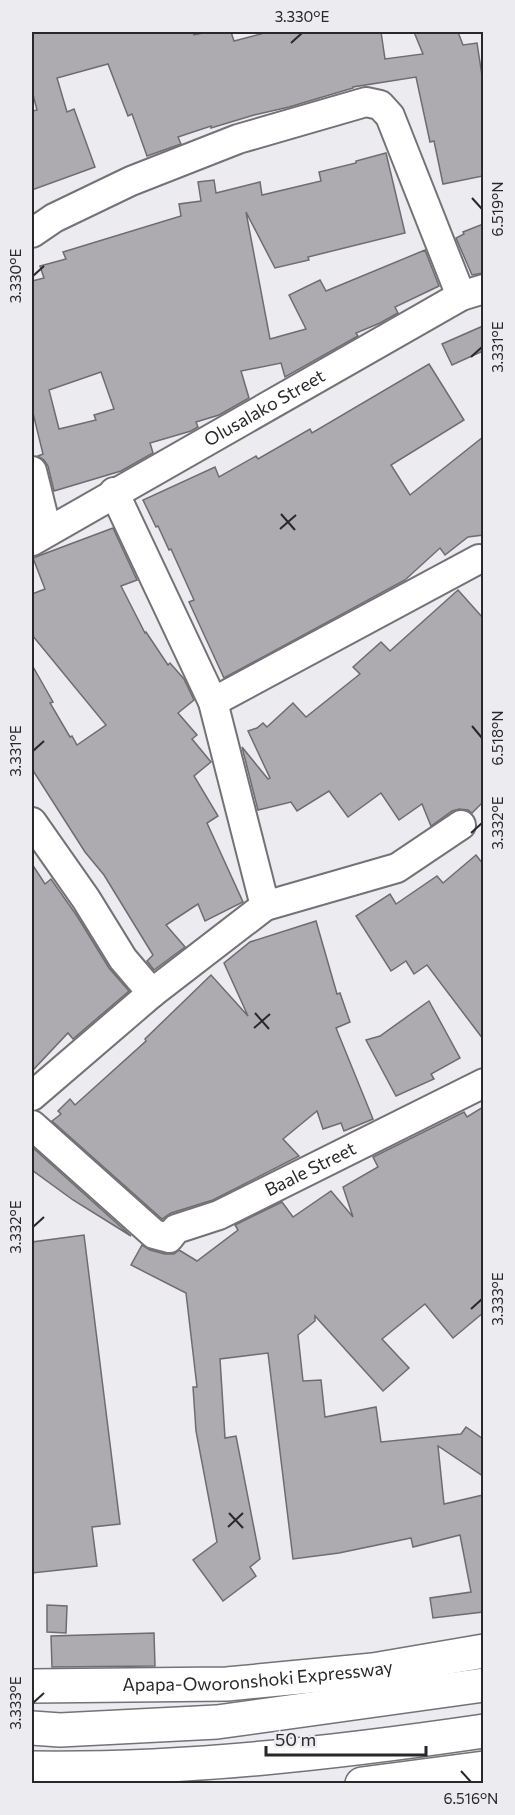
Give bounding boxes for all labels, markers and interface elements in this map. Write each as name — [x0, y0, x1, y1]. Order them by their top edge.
text: 3.330°E — [275, 7, 329, 25]
text: 6.519°N — [488, 182, 506, 236]
text: 3.330°E — [6, 249, 24, 303]
text: 3.331°E — [488, 321, 506, 373]
street label: Olusalako Street — [200, 364, 329, 450]
text: 6.518°N — [488, 711, 506, 765]
text: 3.331°E — [6, 725, 24, 777]
text: 3.332°E — [488, 796, 506, 850]
street label: Baale Street — [261, 1137, 359, 1200]
text: 3.332°E — [6, 1200, 24, 1254]
text: 3.333°E — [488, 1272, 506, 1326]
street label: Apapa-Oworonshoki Expressway — [122, 1655, 394, 1695]
text: 3.333°E — [6, 1676, 24, 1730]
scale bar — [266, 1719, 426, 1757]
text: 50 m — [275, 1728, 316, 1750]
text: 6.516°N — [444, 1789, 498, 1807]

